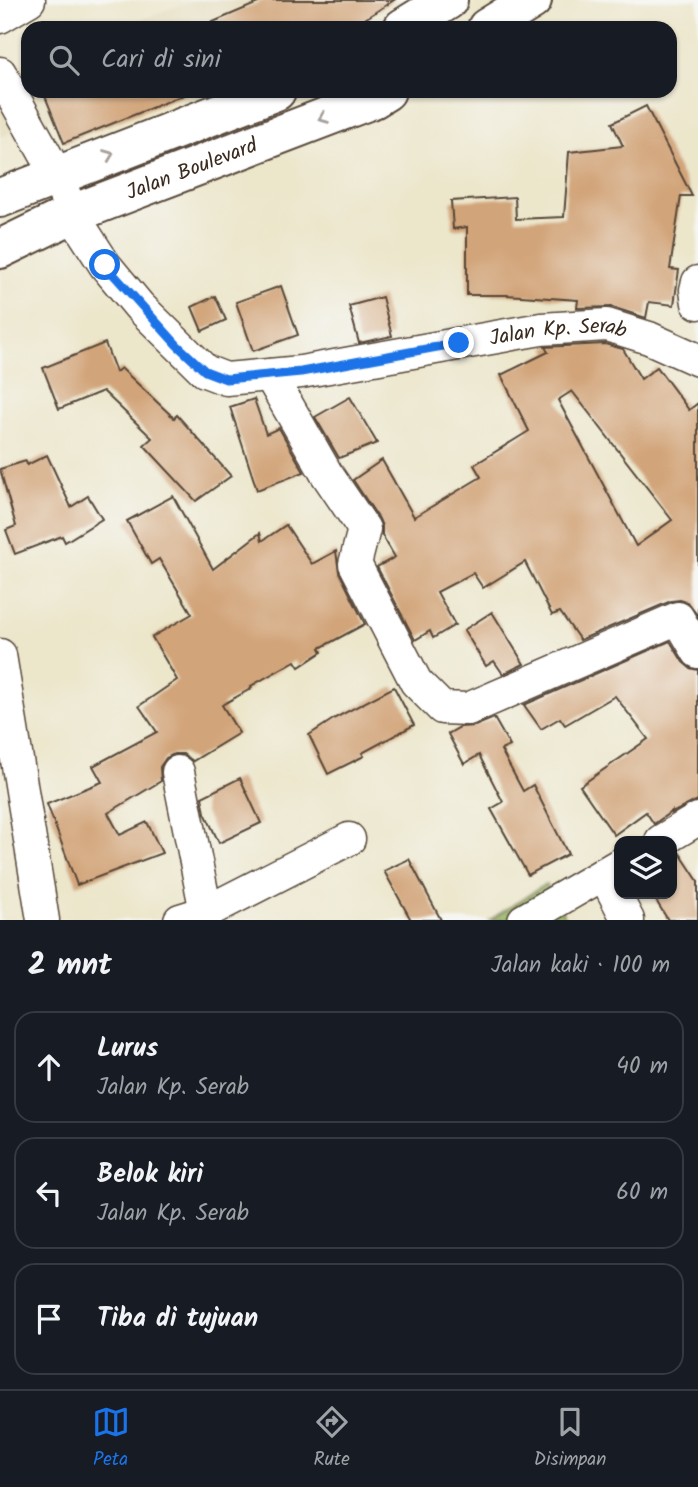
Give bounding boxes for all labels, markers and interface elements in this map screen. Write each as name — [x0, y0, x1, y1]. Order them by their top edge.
search box — [21, 21, 677, 98]
text: Cari di sini — [101, 39, 221, 81]
icon: search — [45, 41, 83, 79]
one-way arrow — [318, 109, 330, 123]
street label: Jalan Boulevard — [122, 129, 263, 210]
one-way arrow — [103, 150, 115, 164]
route start — [89, 249, 120, 280]
street label: Jalan Kp. Serab — [487, 310, 631, 356]
route end — [443, 327, 474, 358]
map controls — [614, 836, 677, 899]
button: layers — [614, 836, 677, 899]
text: 2 mnt — [28, 942, 112, 990]
text: Jalan kaki · 100 m — [491, 948, 670, 984]
text: Lurus — [97, 1028, 158, 1070]
icon: ahead — [30, 1048, 68, 1086]
text: 40 m — [616, 1049, 668, 1085]
text: Jalan Kp. Serab — [97, 1070, 249, 1106]
text: Belok kiri — [97, 1154, 203, 1196]
icon: left — [30, 1174, 68, 1212]
text: 60 m — [616, 1175, 668, 1211]
text: Jalan Kp. Serab — [97, 1196, 249, 1232]
text: Tiba di tujuan — [97, 1298, 258, 1340]
icon: arrive — [30, 1300, 68, 1338]
tab: Peta — [92, 1403, 130, 1475]
tab: Rute — [313, 1403, 351, 1475]
tab: Disimpan — [534, 1403, 606, 1475]

